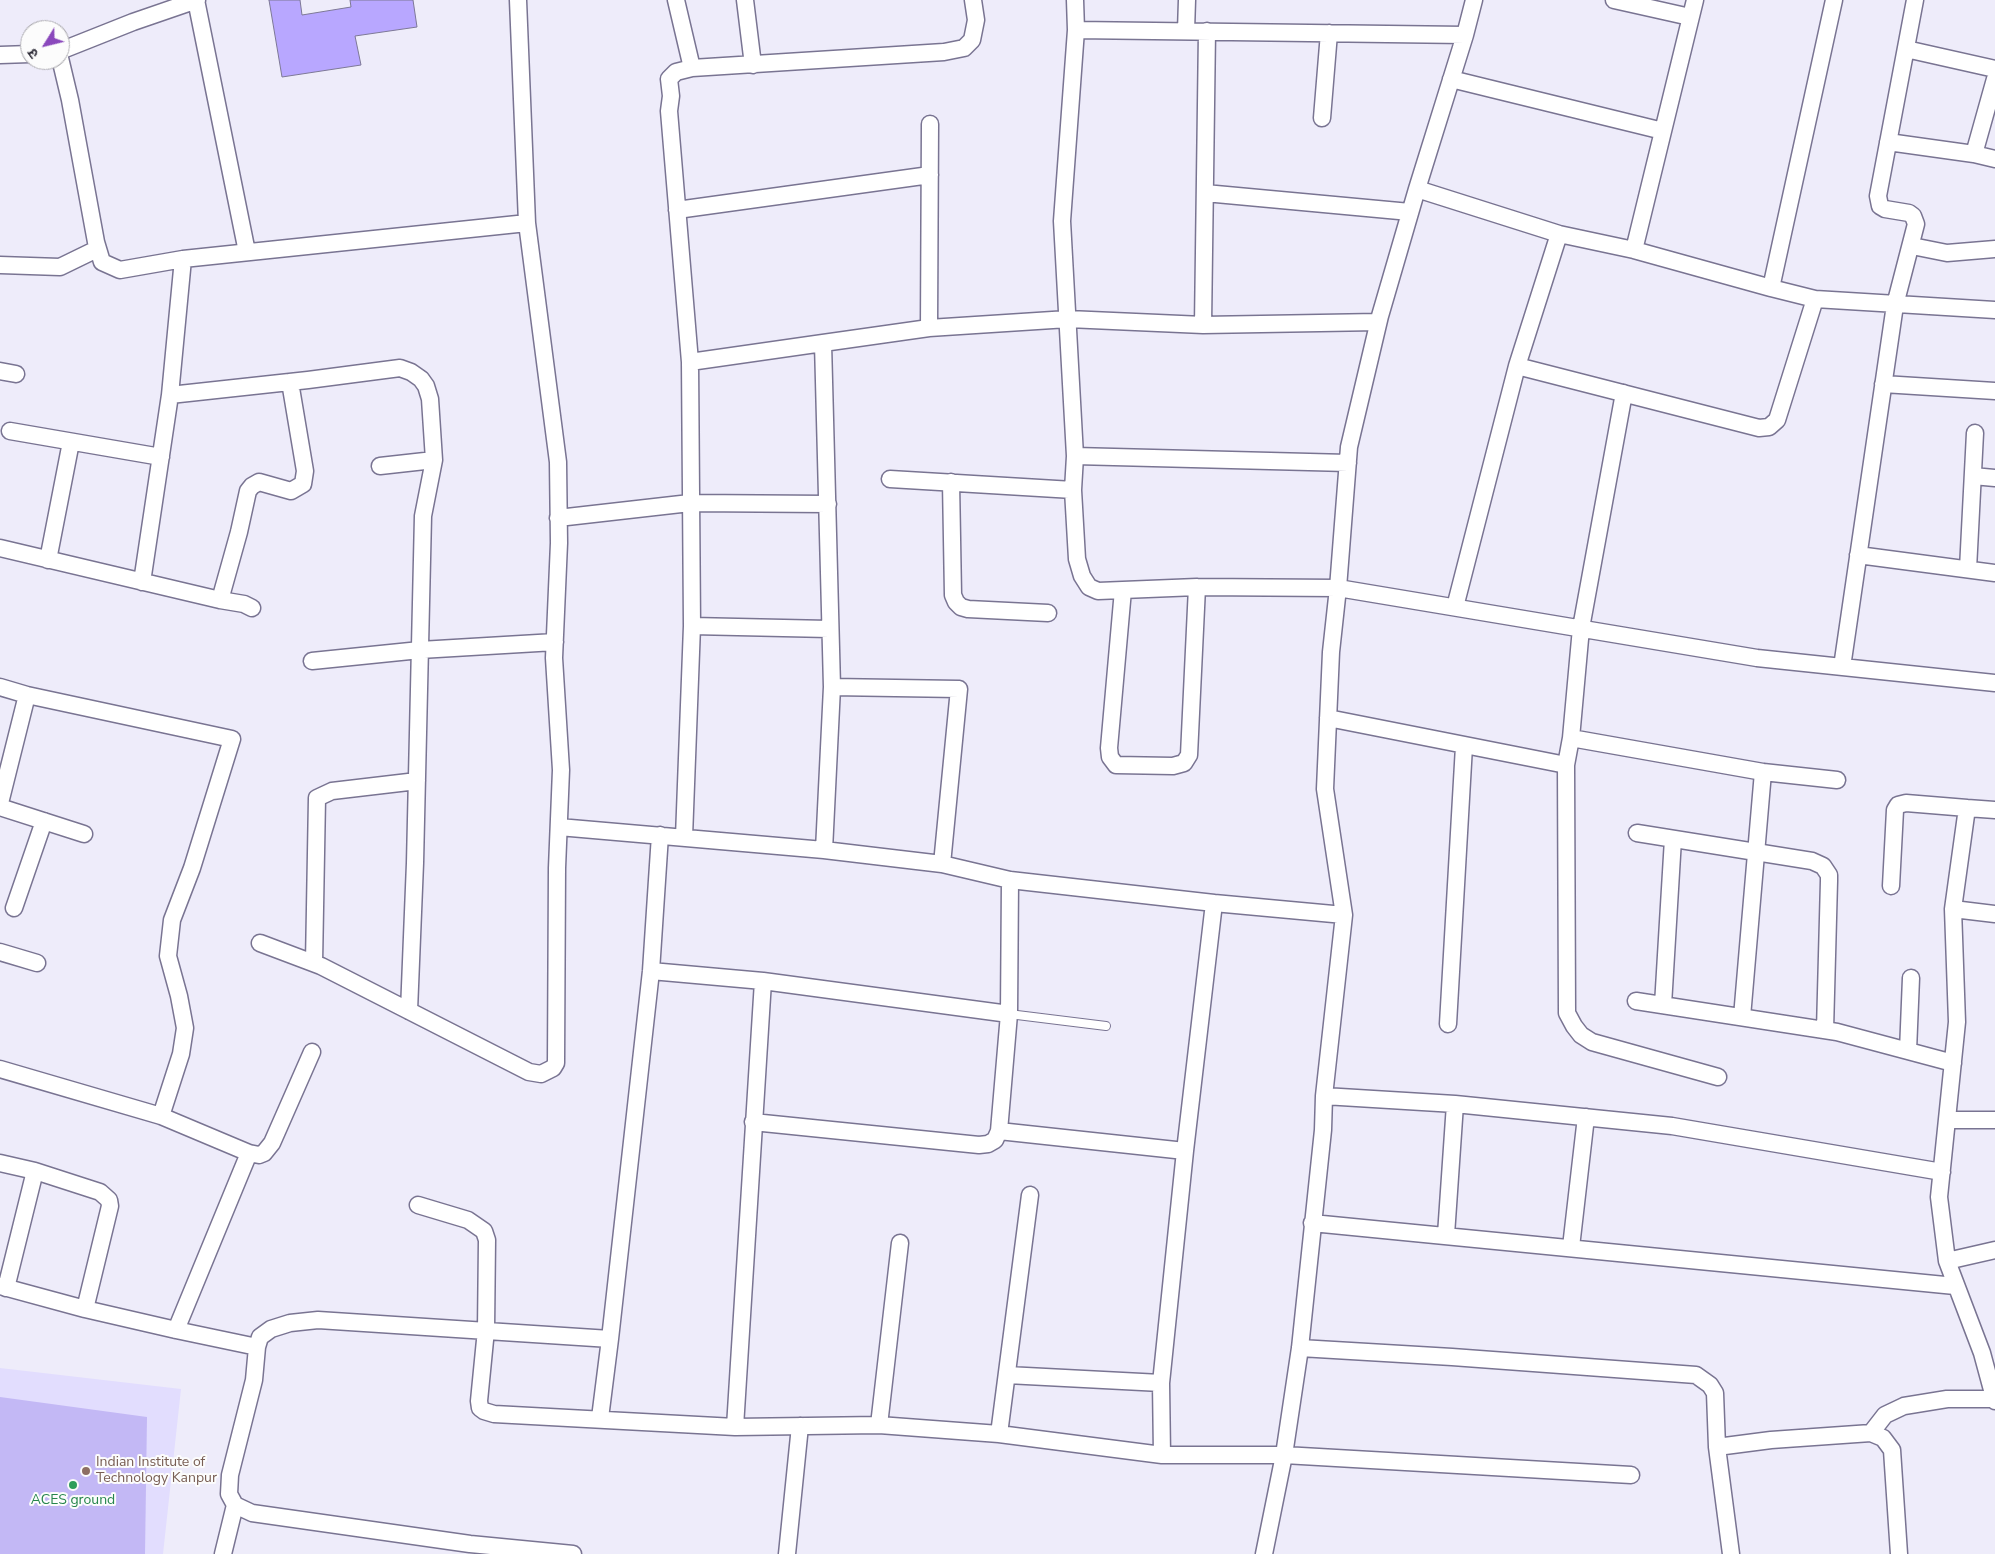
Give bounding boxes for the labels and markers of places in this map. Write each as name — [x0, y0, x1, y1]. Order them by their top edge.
place label: Indian Institute of Technology Kanpur — [96, 1455, 217, 1488]
marker: Indian Institute of Technology Kanpur — [80, 1465, 92, 1477]
marker: ACES ground — [67, 1479, 79, 1491]
place label: ACES ground — [31, 1493, 115, 1509]

